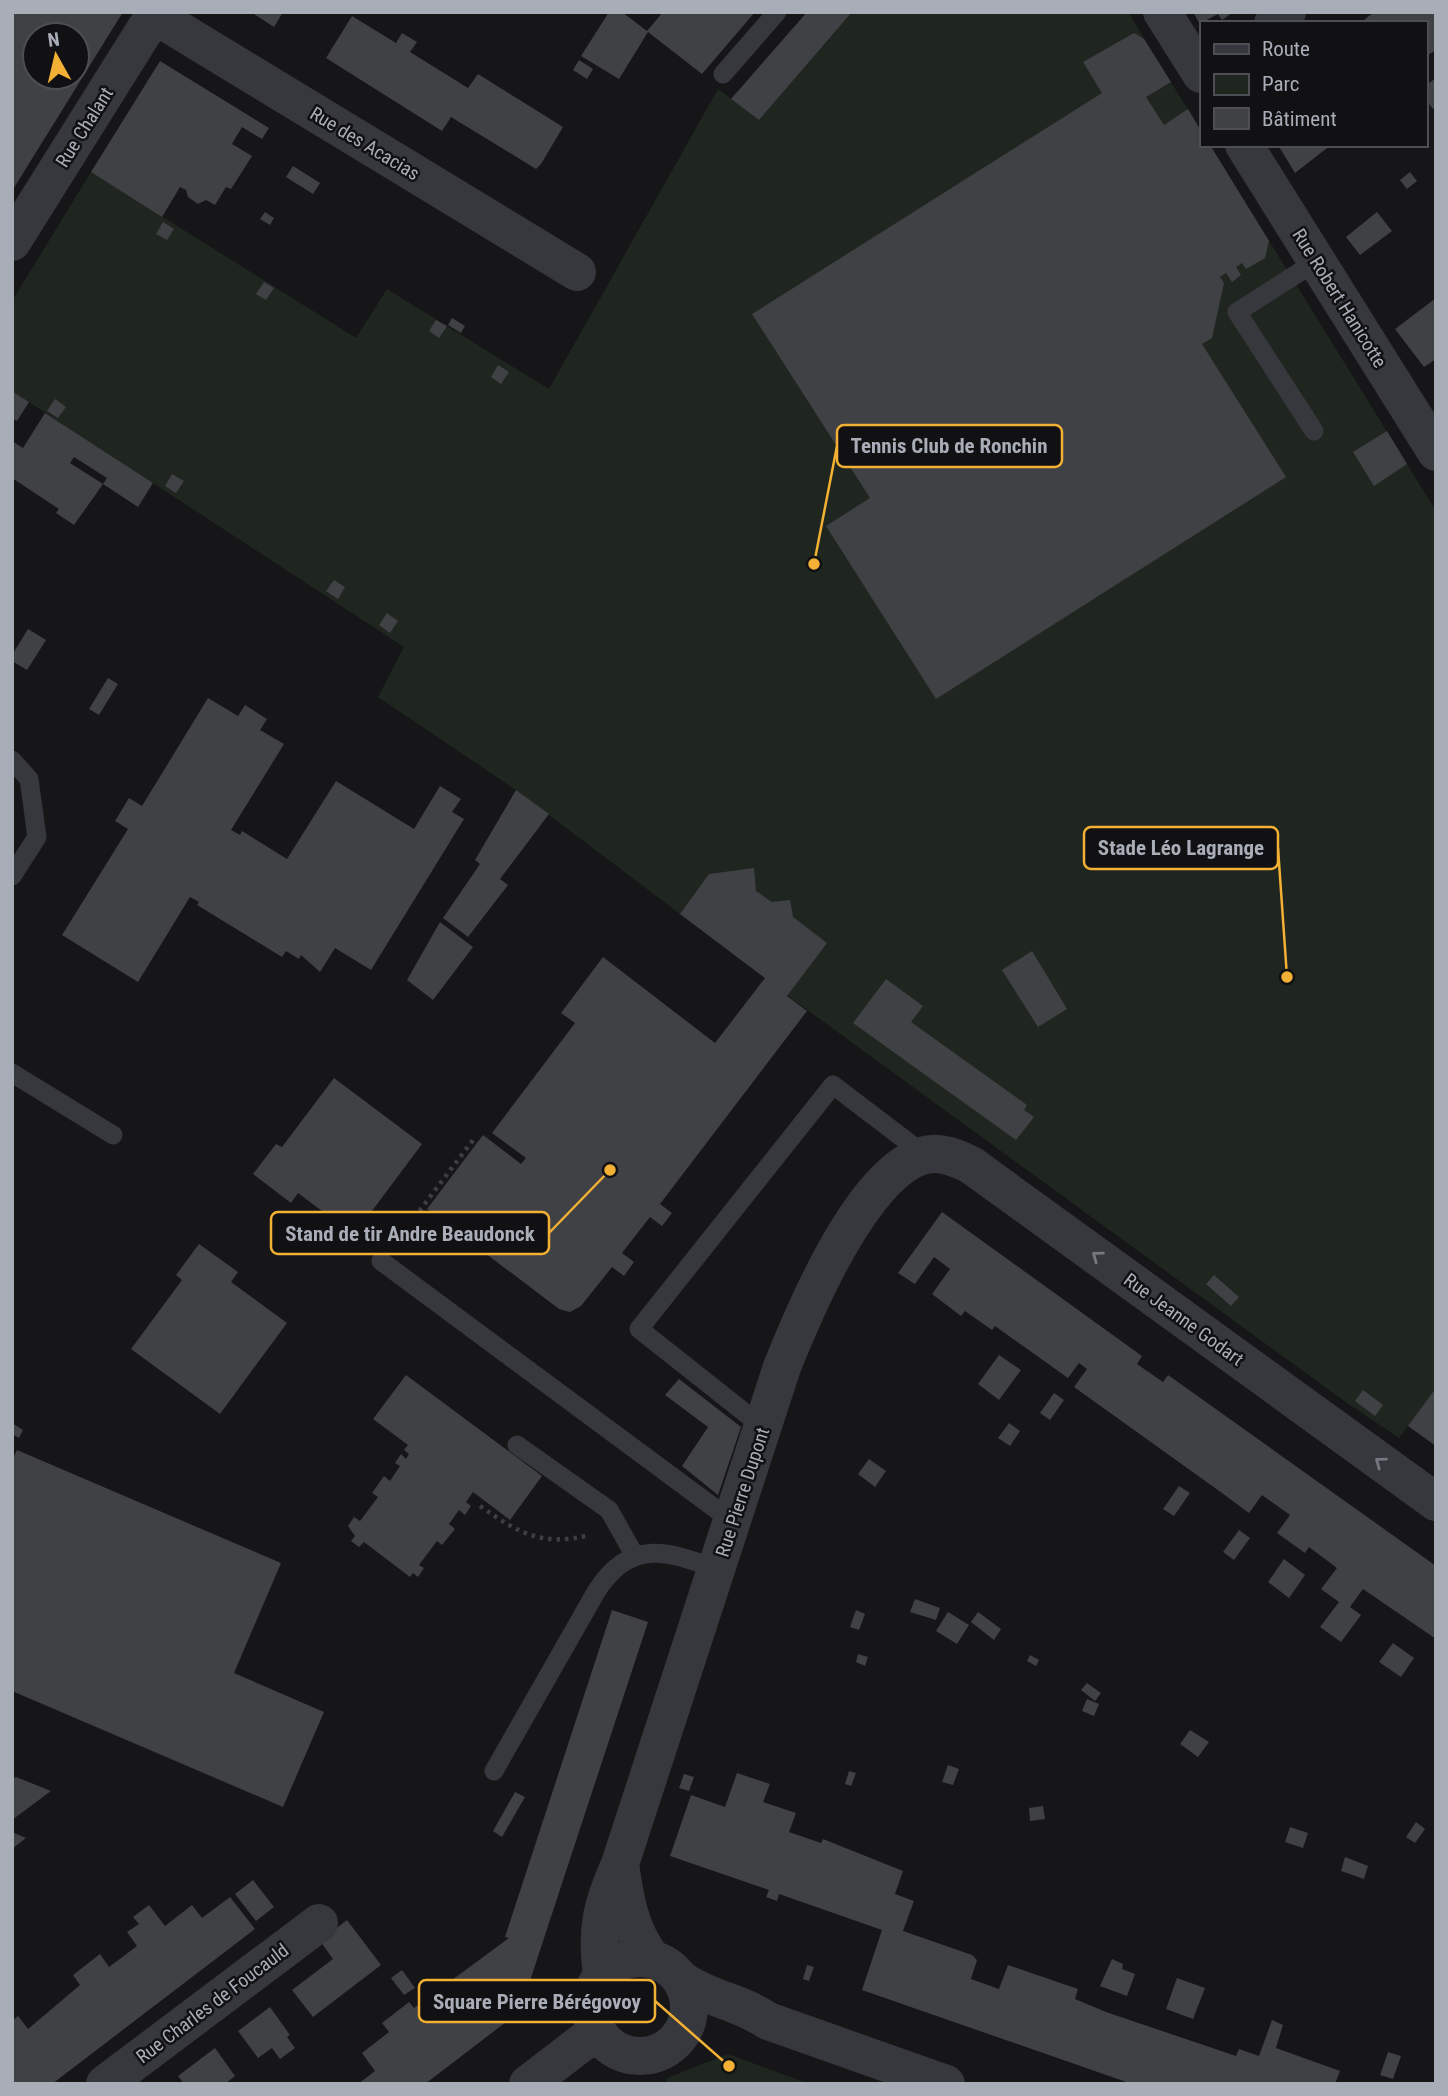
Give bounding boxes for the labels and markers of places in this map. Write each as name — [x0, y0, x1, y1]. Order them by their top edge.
callout: Tennis Club de Ronchin — [837, 425, 1062, 467]
callout: Stade Léo Lagrange — [1084, 827, 1278, 869]
callout: Stand de tir Andre Beaudonck — [271, 1212, 549, 1254]
callout: Square Pierre Bérégovoy — [419, 1980, 655, 2022]

